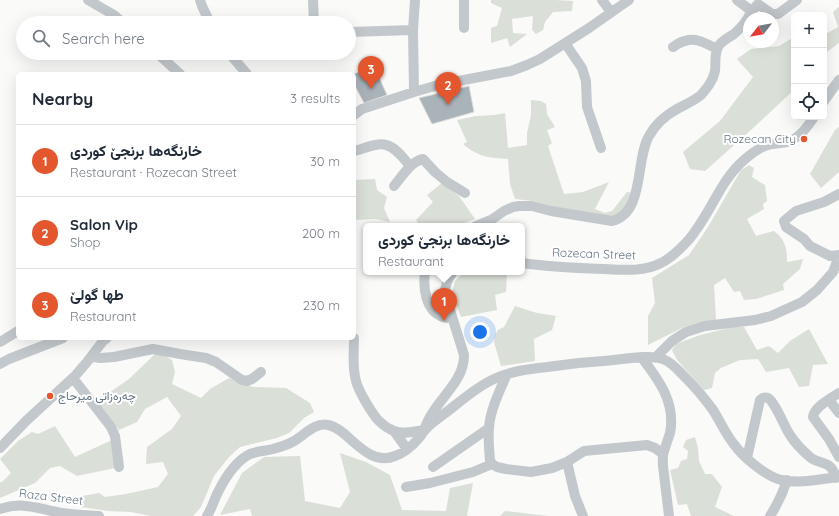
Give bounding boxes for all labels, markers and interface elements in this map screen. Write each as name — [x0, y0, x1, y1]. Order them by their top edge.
north arrow — [743, 12, 779, 48]
map controls — [791, 12, 827, 120]
button: + — [791, 12, 827, 48]
search box — [16, 16, 356, 60]
icon: search — [30, 27, 52, 49]
text: Search here — [62, 29, 145, 48]
button: − — [791, 48, 827, 84]
pin: 3 — [358, 56, 384, 89]
pin: 2 — [435, 72, 461, 105]
button: locate — [791, 84, 827, 120]
text: Nearby — [32, 88, 93, 109]
text: 3 results — [290, 90, 340, 106]
place label: Rozecan City — [723, 131, 796, 146]
marker: Rozecan City — [799, 134, 809, 144]
text: خارنگەها برنجێ کوردی — [70, 141, 202, 160]
text: 1 — [42, 153, 48, 169]
text: 30 m — [310, 153, 340, 169]
text: Restaurant · Rozecan Street — [70, 164, 237, 180]
text: Salon Vip — [70, 215, 138, 234]
popup — [363, 223, 525, 275]
text: 2 — [41, 225, 49, 241]
text: 200 m — [302, 225, 340, 241]
text: خارنگەها برنجێ کوردی — [378, 230, 510, 249]
text: Shop — [70, 234, 100, 250]
street label: Rozecan Street — [552, 245, 636, 262]
text: Restaurant — [378, 253, 444, 269]
text: طها گولێ — [70, 285, 124, 304]
pin: 1 — [431, 288, 457, 321]
text: 3 — [42, 297, 48, 313]
text: 230 m — [303, 297, 340, 313]
text: Restaurant — [70, 308, 136, 324]
your location — [470, 322, 490, 342]
place label: چەرەزاتی میرحاج — [58, 388, 136, 405]
marker: چەرەزاتی میرحاج — [45, 391, 55, 401]
street label: Raza Street — [18, 485, 84, 508]

